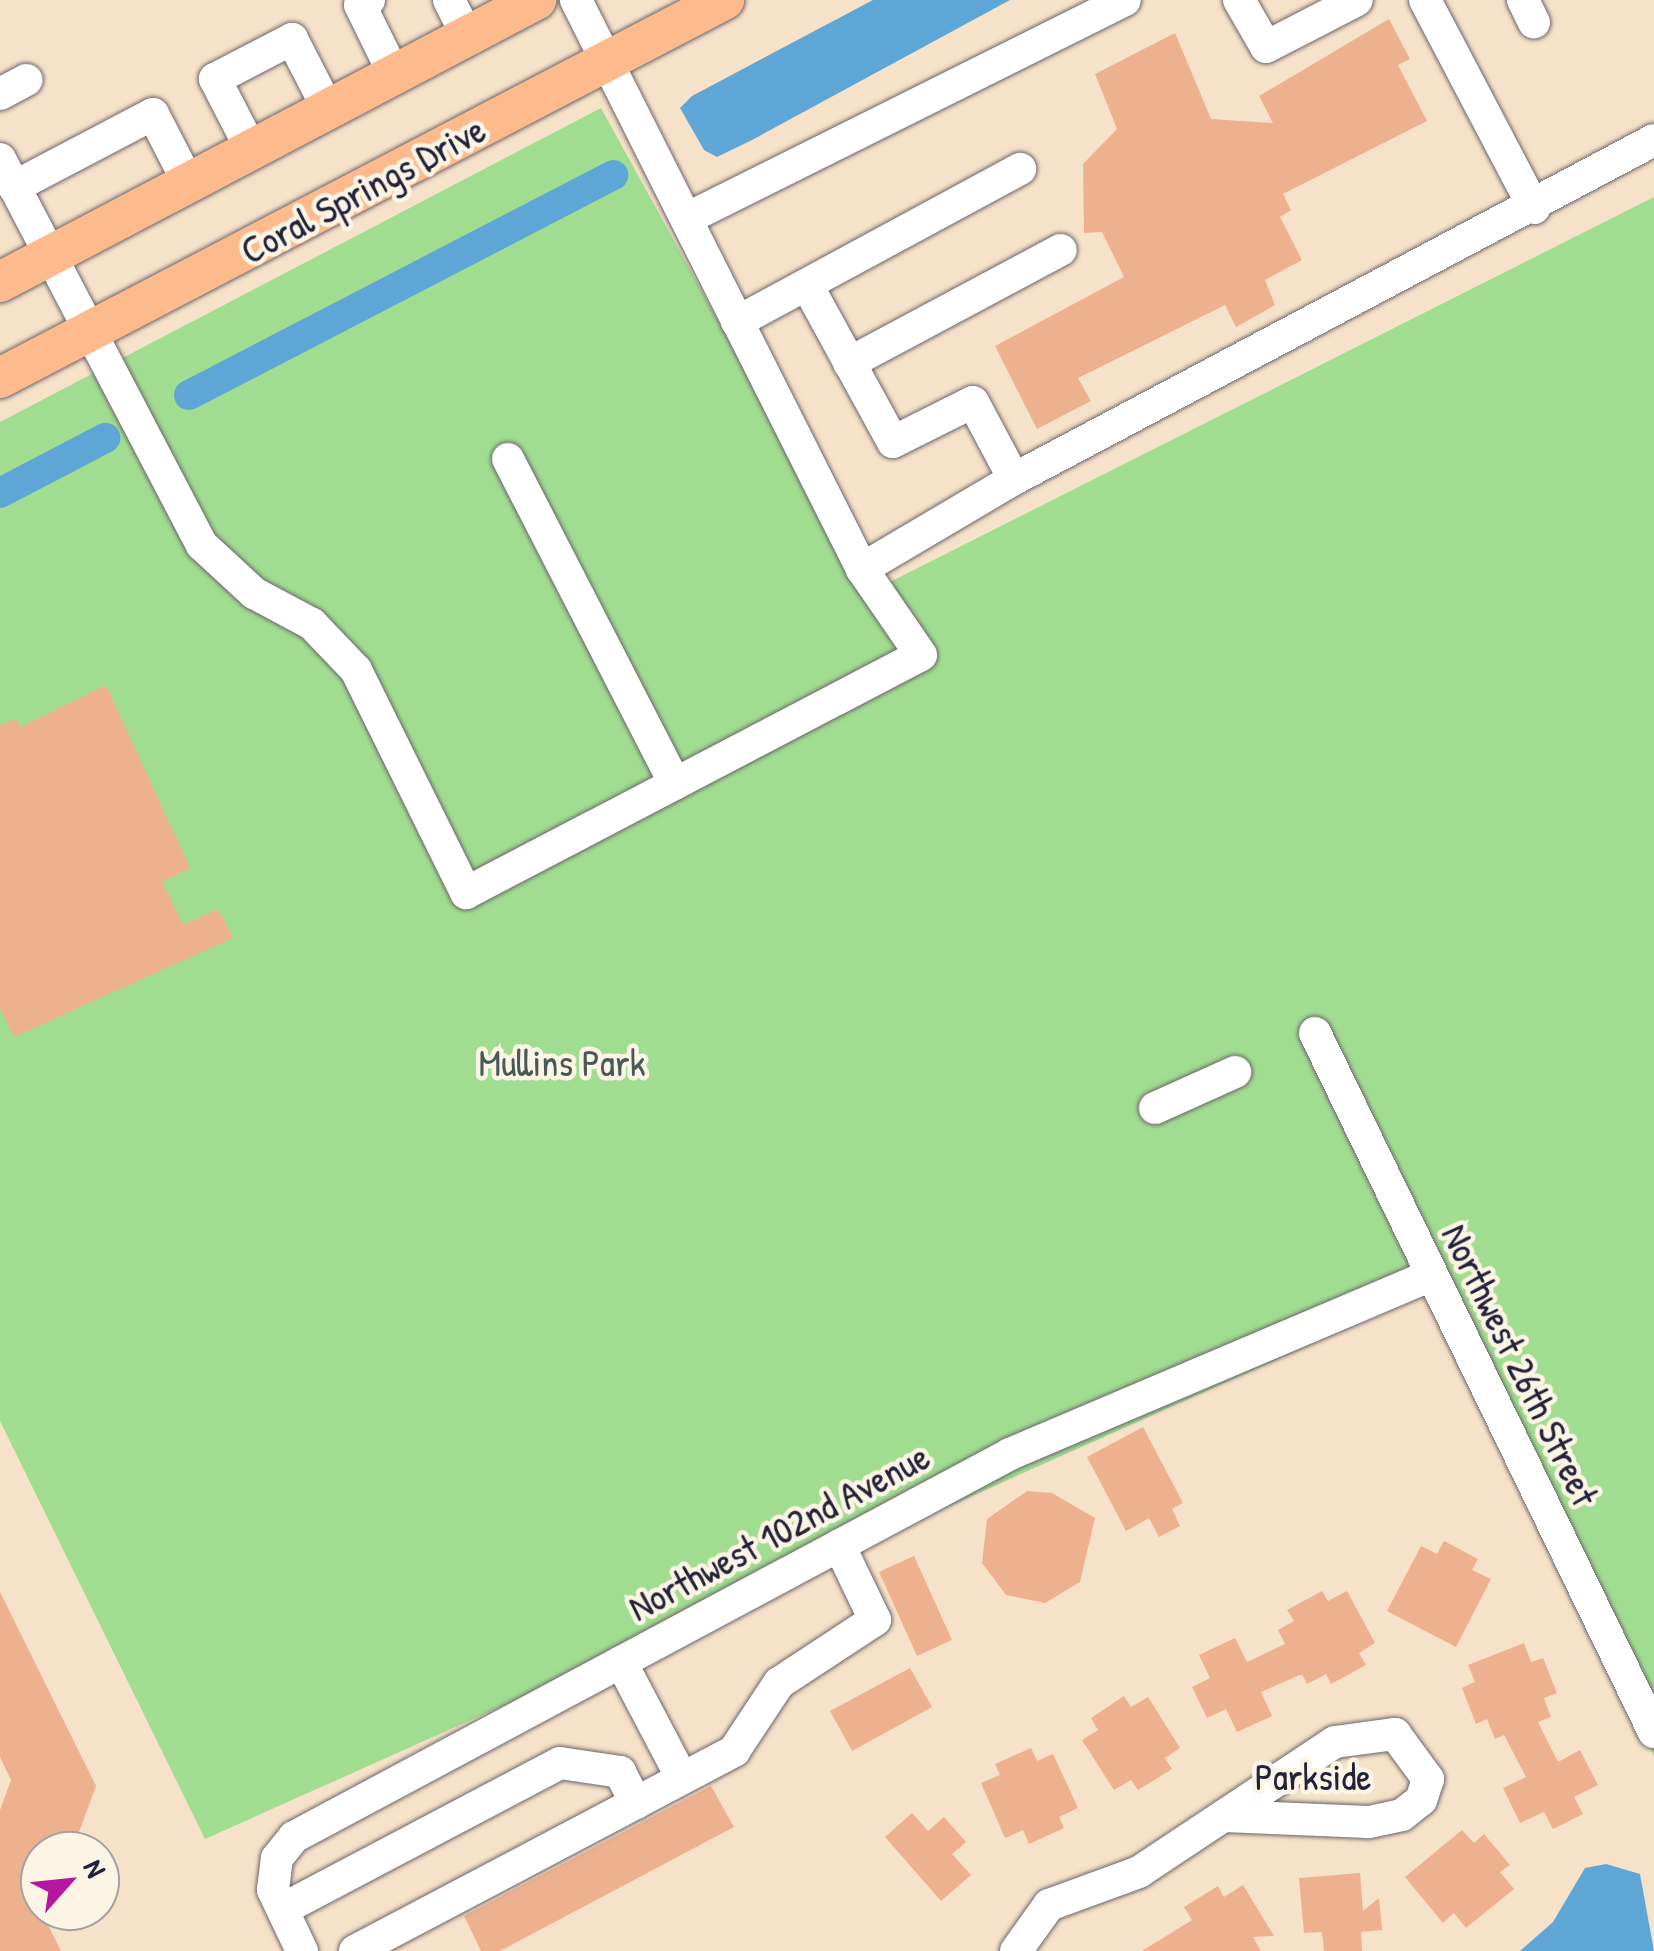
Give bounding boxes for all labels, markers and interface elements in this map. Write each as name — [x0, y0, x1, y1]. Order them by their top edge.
street label: Coral Springs Drive — [233, 106, 493, 274]
park label: Mullins Park — [479, 1040, 645, 1086]
street label: Northwest 26th Street — [1432, 1217, 1608, 1513]
street label: Northwest 102nd Avenue — [621, 1433, 937, 1631]
street label: Parkside — [1255, 1754, 1371, 1800]
north arrow — [20, 1831, 120, 1931]
text: N — [75, 1853, 115, 1884]

